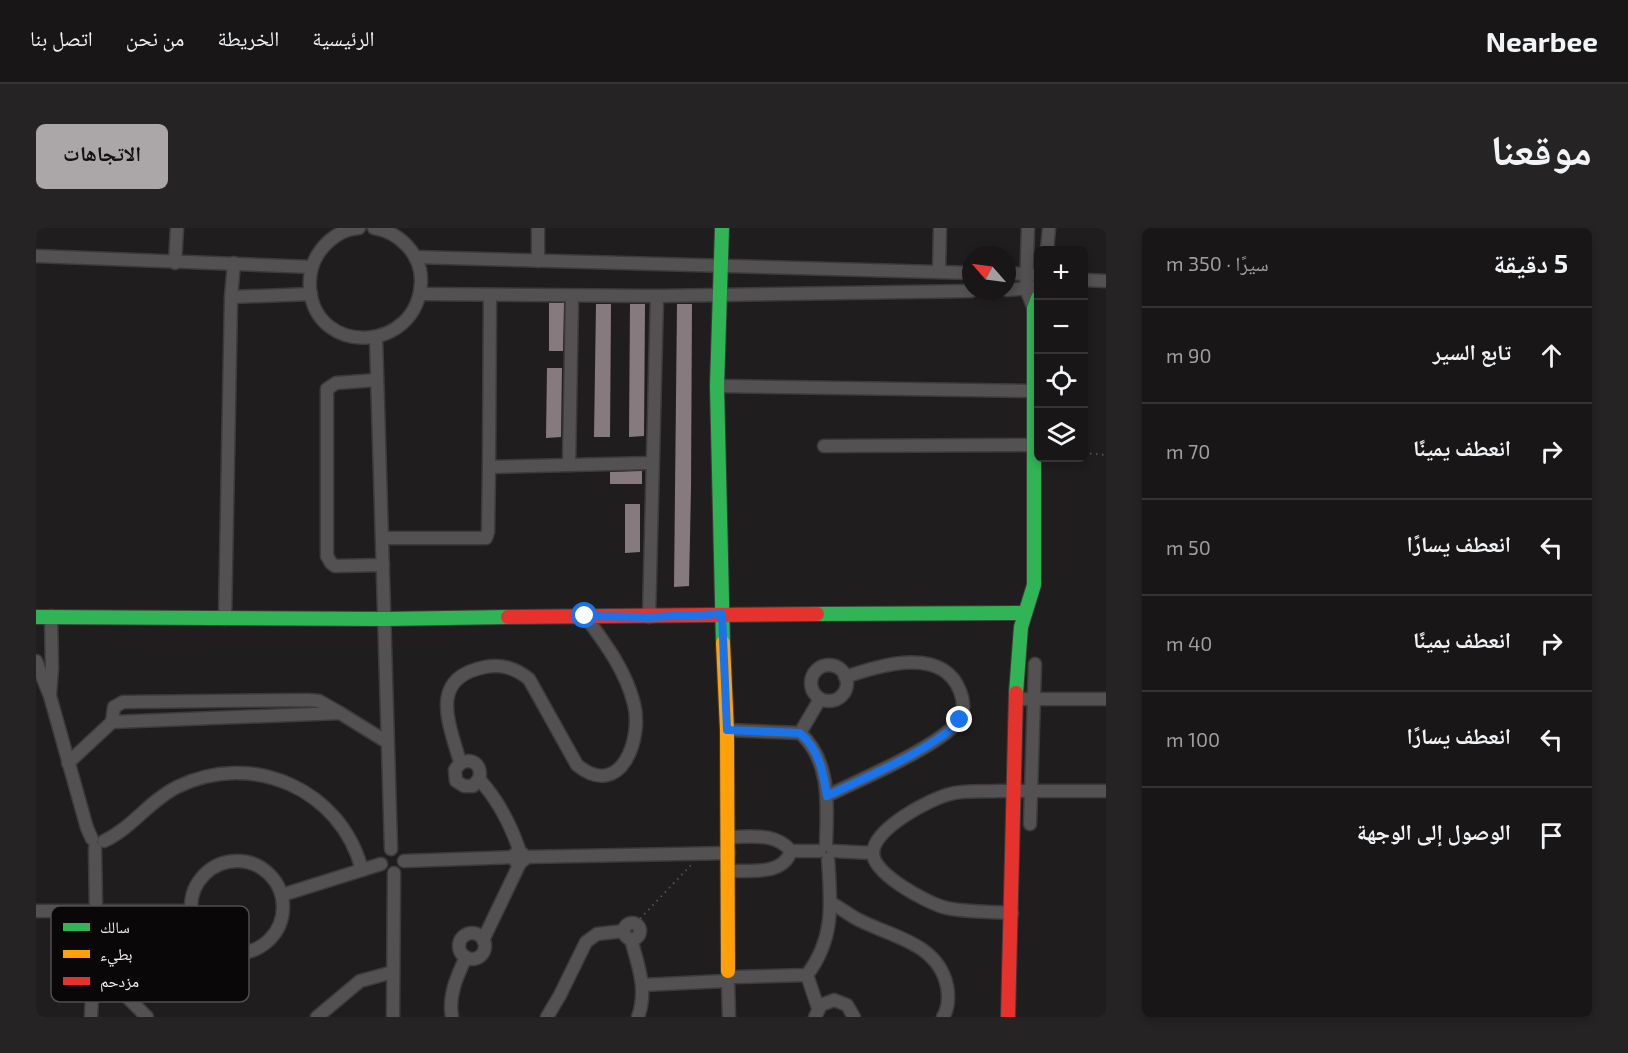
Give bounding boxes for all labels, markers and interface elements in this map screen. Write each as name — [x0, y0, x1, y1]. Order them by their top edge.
text: Nearbee — [1486, 24, 1598, 58]
text: اتصل بنا — [30, 25, 93, 50]
text: من نحن — [126, 25, 184, 50]
text: الخريطة — [217, 25, 279, 50]
text: الرئيسية — [312, 25, 375, 50]
text: موقعنا — [1491, 123, 1592, 173]
button: الاتجاهات — [36, 124, 168, 189]
north arrow — [962, 246, 1016, 300]
map controls — [1034, 246, 1088, 462]
button: + — [1034, 246, 1088, 300]
text: 5 دقيقة — [1493, 247, 1568, 278]
text: سيرًا · 350 m — [1166, 251, 1269, 275]
button: − — [1034, 300, 1088, 354]
text: تابع السير — [1433, 338, 1511, 364]
icon: ahead — [1535, 339, 1568, 372]
text: 90 m — [1166, 343, 1212, 367]
button: locate — [1034, 354, 1088, 408]
button: layers — [1034, 408, 1088, 462]
text: انعطف يمينًا — [1413, 434, 1511, 460]
icon: right — [1535, 435, 1568, 468]
text: 70 m — [1166, 439, 1210, 463]
text: انعطف يسارًا — [1406, 530, 1511, 556]
icon: left — [1535, 531, 1568, 564]
text: 50 m — [1166, 535, 1211, 559]
route start — [571, 602, 597, 628]
text: انعطف يمينًا — [1413, 626, 1511, 652]
icon: right — [1535, 627, 1568, 660]
text: 40 m — [1166, 631, 1212, 655]
route end — [946, 706, 972, 732]
text: انعطف يسارًا — [1406, 722, 1511, 748]
icon: left — [1535, 723, 1568, 756]
text: 100 m — [1166, 727, 1220, 751]
text: الوصول إلى الوجهة — [1357, 818, 1511, 844]
icon: arrive — [1535, 819, 1568, 852]
legend — [51, 906, 249, 1002]
text: سالك — [100, 917, 130, 936]
text: بطيء — [100, 944, 132, 967]
text: مزدحم — [100, 971, 139, 992]

